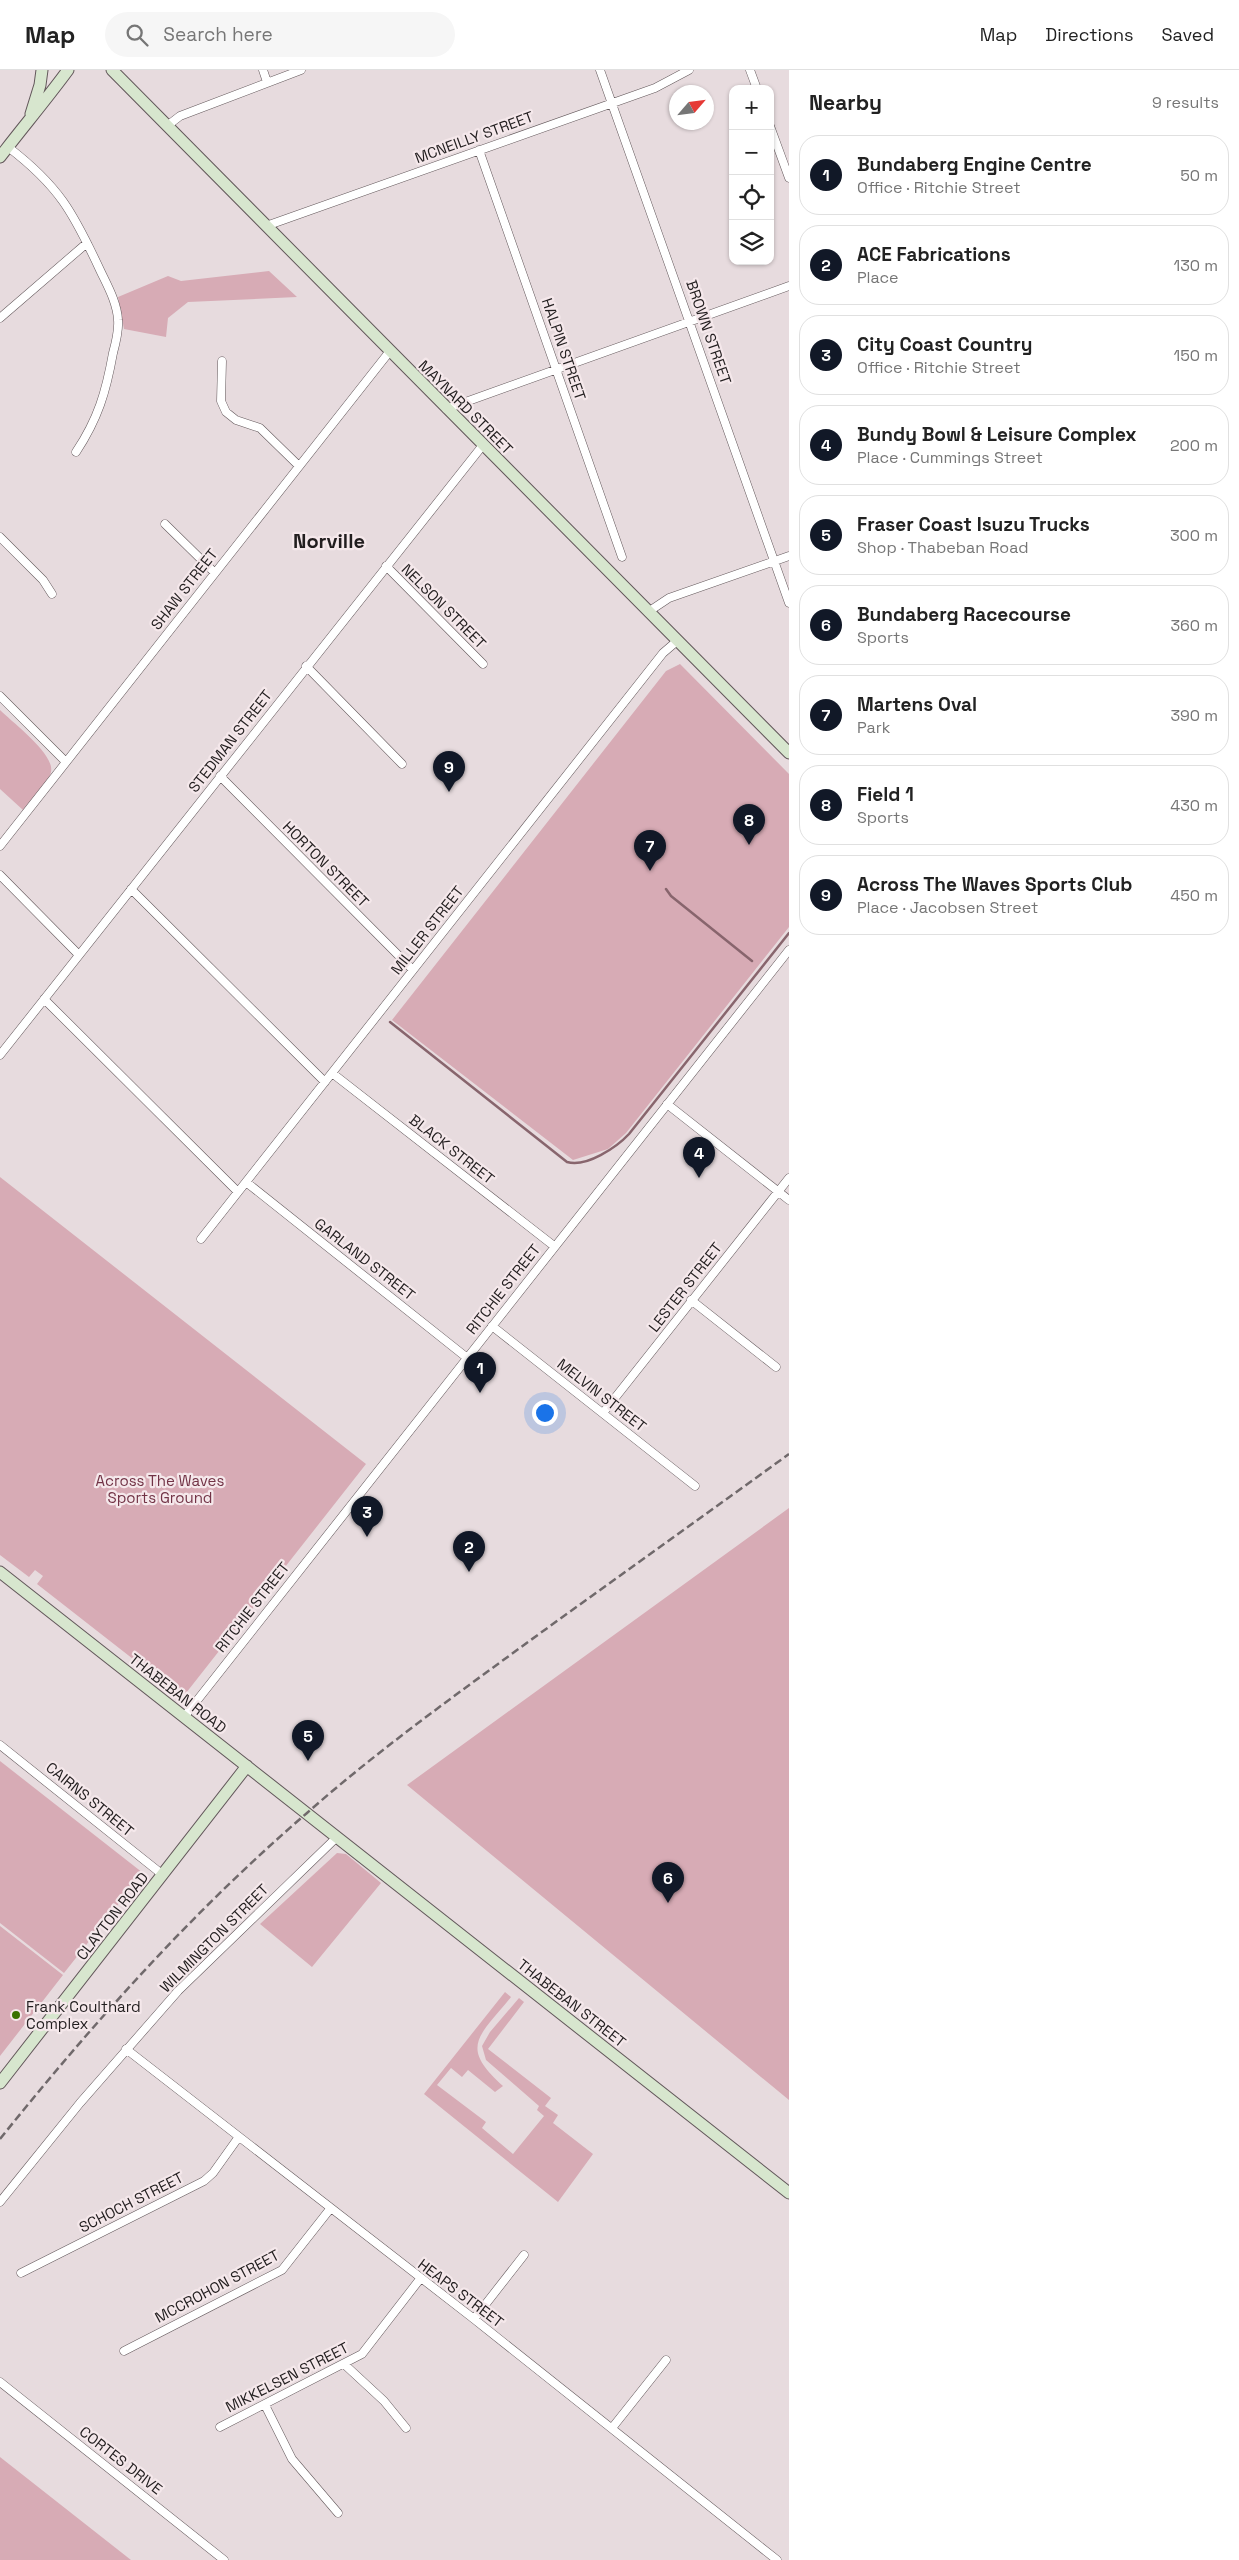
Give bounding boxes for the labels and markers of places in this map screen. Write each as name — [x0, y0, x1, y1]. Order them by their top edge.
pin: 9 — [433, 751, 465, 792]
pin: 8 — [733, 804, 765, 845]
pin: 7 — [634, 830, 666, 871]
pin: 4 — [683, 1137, 715, 1178]
pin: 1 — [464, 1352, 496, 1393]
pin: 3 — [351, 1496, 383, 1537]
pin: 2 — [453, 1531, 485, 1572]
pin: 5 — [292, 1720, 324, 1761]
pin: 6 — [652, 1862, 684, 1903]
place label: Frank Coulthard Complex — [26, 1997, 141, 2033]
marker: Frank Coulthard Complex — [10, 2009, 22, 2021]

